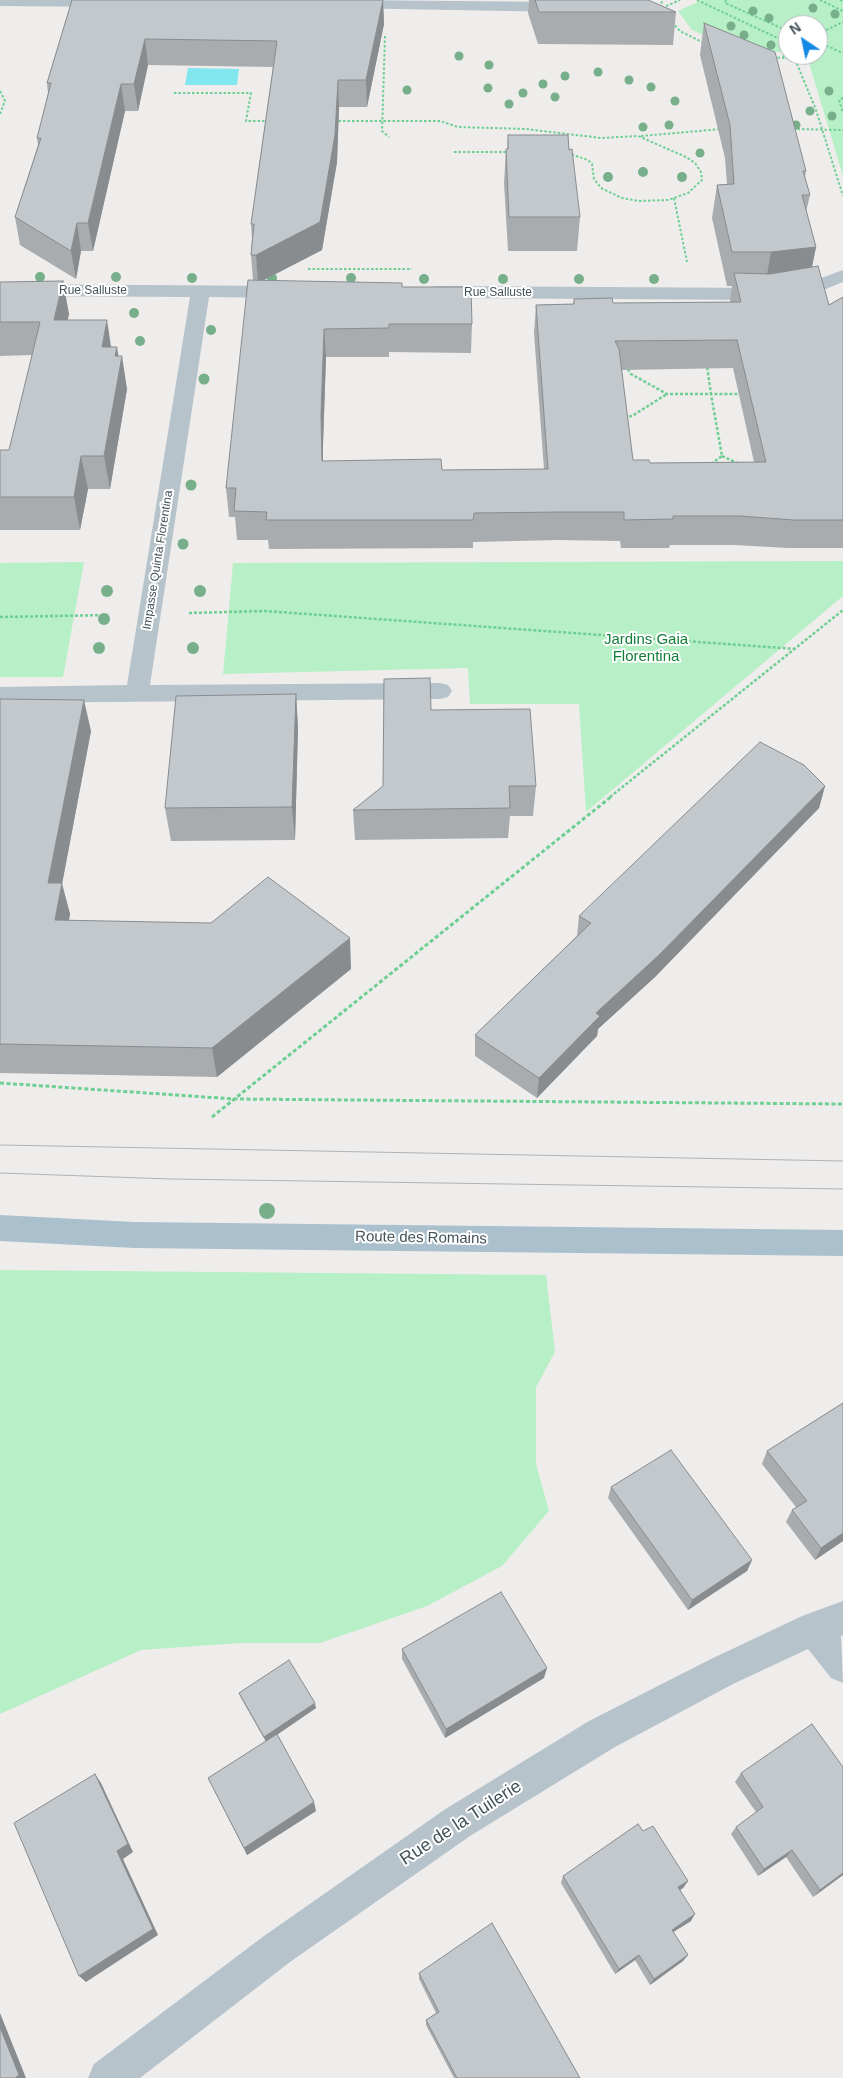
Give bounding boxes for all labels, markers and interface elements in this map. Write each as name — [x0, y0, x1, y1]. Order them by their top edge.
north arrow — [778, 15, 828, 65]
text: N — [787, 19, 804, 38]
street label: Rue Salluste — [59, 284, 127, 298]
street label: Rue Salluste — [464, 286, 532, 300]
street label: Impasse Quinta Florentina — [140, 489, 176, 631]
park label: Jardins Gaia Florentina — [604, 631, 688, 666]
street label: Route des Romains — [355, 1228, 487, 1248]
street label: Rue de la Tuilerie — [396, 1776, 526, 1870]

